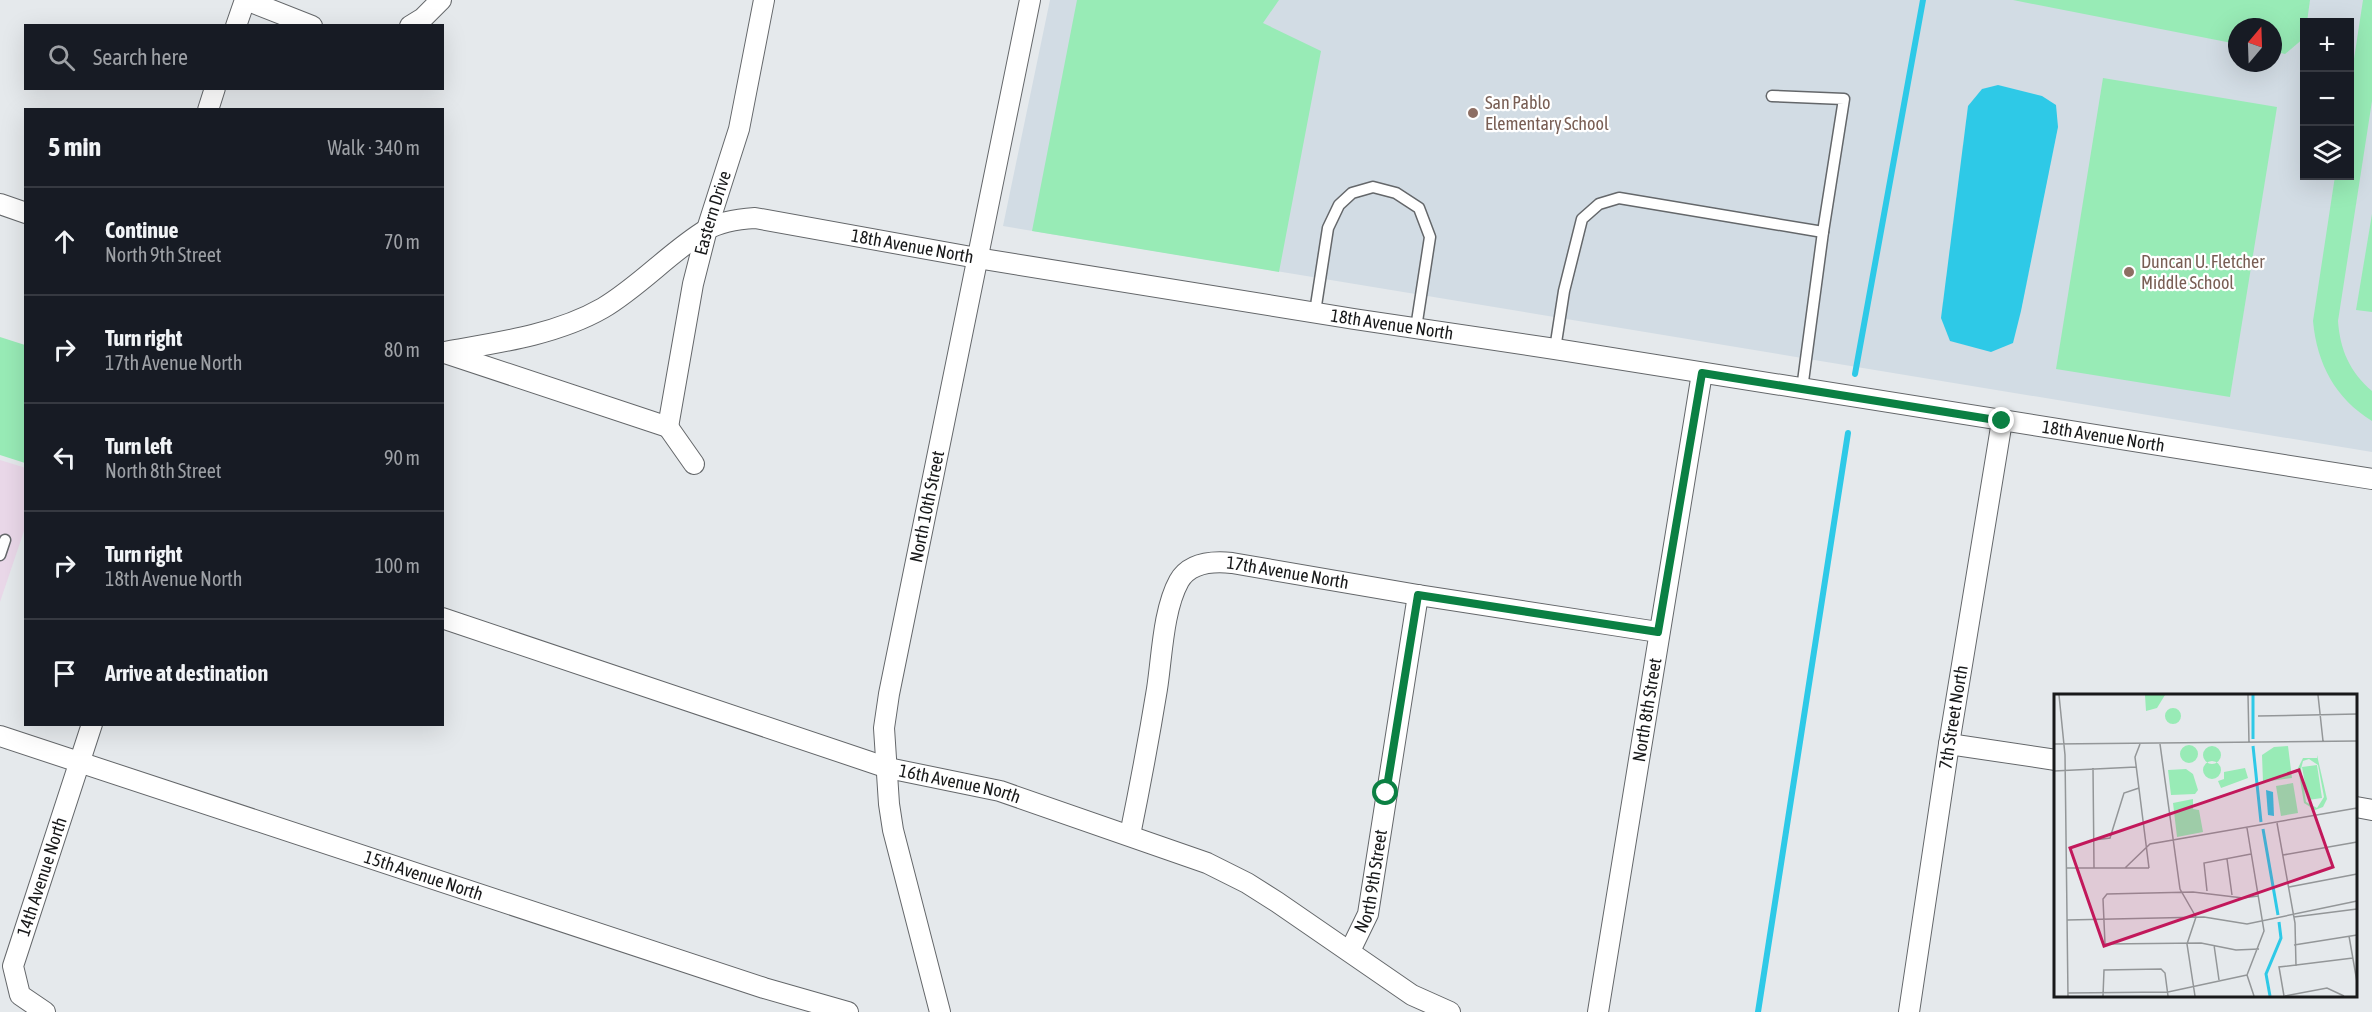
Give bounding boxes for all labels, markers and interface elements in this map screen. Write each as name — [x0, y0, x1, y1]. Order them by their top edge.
north arrow — [2228, 18, 2282, 72]
map controls — [2300, 18, 2354, 180]
button: + — [2300, 18, 2354, 72]
search box — [24, 24, 444, 90]
icon: search — [45, 41, 78, 74]
text: Search here — [93, 44, 188, 70]
button: − — [2300, 72, 2354, 126]
place label: San Pablo Elementary School — [1485, 92, 1609, 134]
marker: San Pablo Elementary School — [1466, 106, 1480, 120]
button: layers — [2300, 126, 2354, 180]
text: 5 min — [48, 132, 101, 162]
text: Walk · 340 m — [328, 136, 420, 159]
street label: Eastern Drive — [690, 168, 735, 257]
text: Continue — [105, 217, 179, 243]
icon: ahead — [48, 225, 81, 258]
street label: 18th Avenue North — [850, 225, 975, 267]
text: 70 m — [384, 230, 420, 253]
text: North 9th Street — [105, 243, 222, 266]
place label: Duncan U. Fletcher Middle School — [2141, 251, 2265, 293]
marker: Duncan U. Fletcher Middle School — [2122, 265, 2136, 279]
street label: 18th Avenue North — [1329, 304, 1455, 344]
text: Turn right — [105, 325, 182, 351]
icon: right — [48, 333, 81, 366]
text: 80 m — [384, 338, 420, 361]
text: 17th Avenue North — [105, 351, 242, 374]
route end — [1988, 407, 2014, 433]
street label: 18th Avenue North — [2041, 416, 2166, 456]
text: Turn left — [105, 433, 172, 459]
icon: left — [48, 441, 81, 474]
text: 90 m — [384, 446, 420, 469]
street label: North 10th Street — [905, 449, 948, 564]
text: North 8th Street — [105, 459, 222, 482]
text: Turn right — [105, 541, 182, 567]
icon: right — [48, 549, 81, 582]
street label: 17th Avenue North — [1226, 552, 1350, 593]
text: 100 m — [375, 554, 420, 577]
text: 18th Avenue North — [105, 567, 242, 590]
street label: North 8th Street — [1628, 656, 1665, 763]
icon: arrive — [48, 657, 81, 690]
text: Arrive at destination — [105, 660, 268, 686]
street label: 7th Street North — [1934, 664, 1972, 771]
inset map — [2054, 694, 2357, 997]
street label: 16th Avenue North — [897, 760, 1023, 807]
route start — [1372, 779, 1398, 805]
street label: 14th Avenue North — [12, 814, 71, 939]
street label: North 9th Street — [1350, 828, 1391, 936]
street label: 15th Avenue North — [362, 846, 486, 905]

